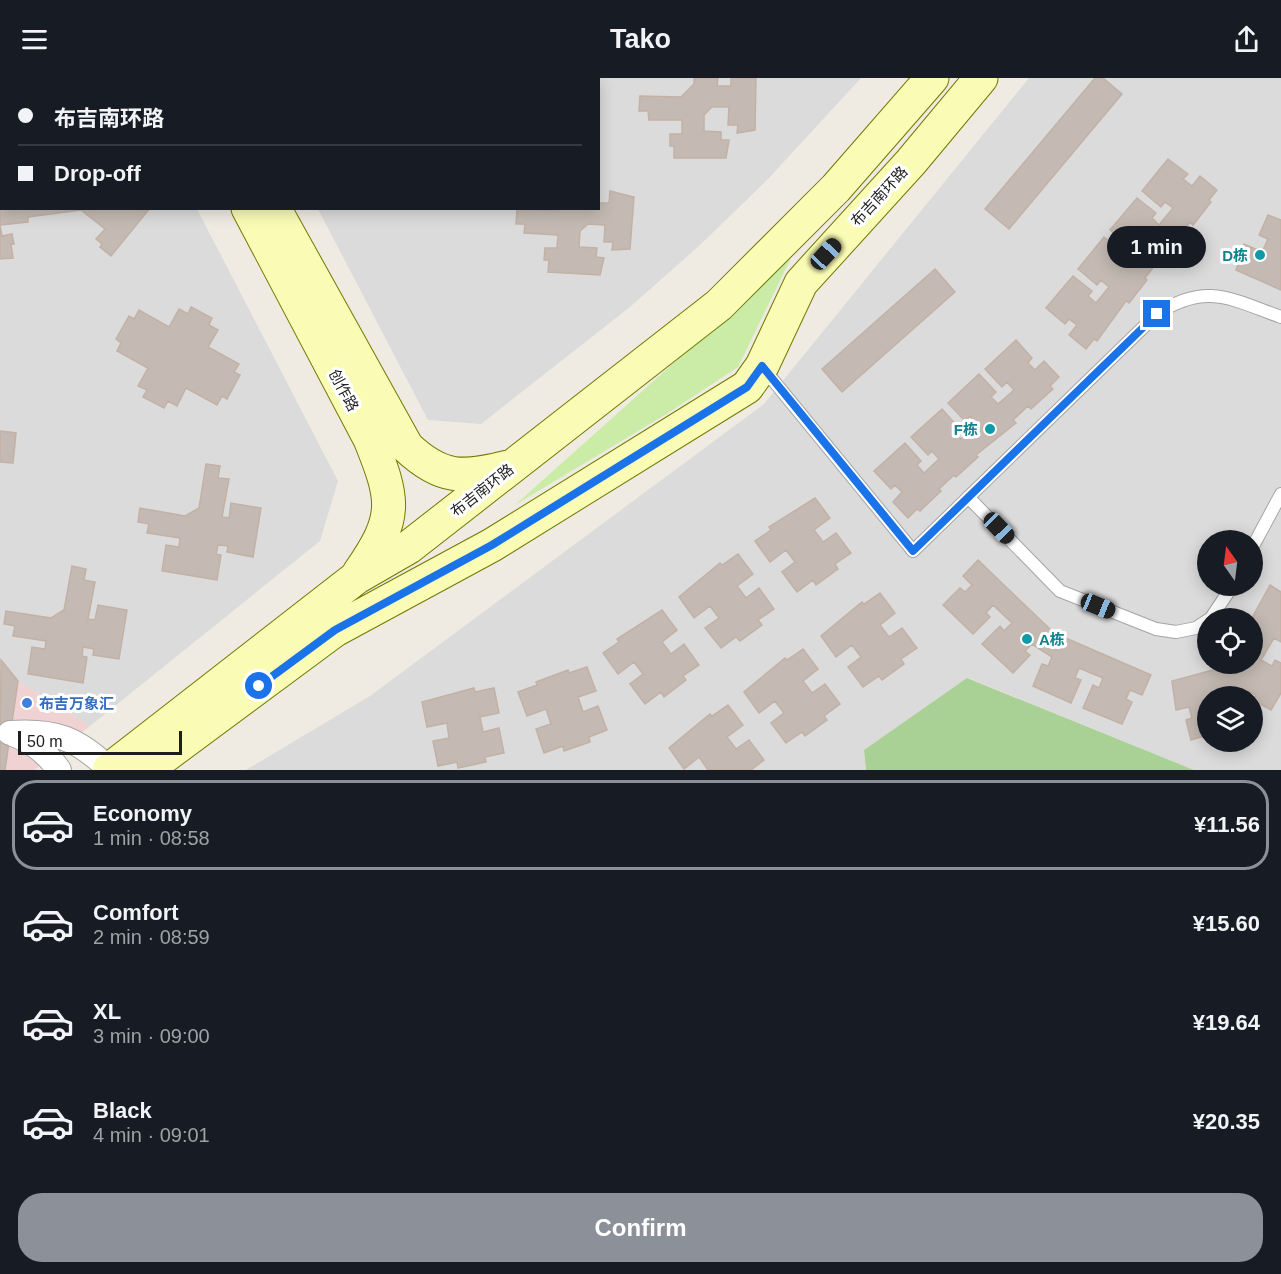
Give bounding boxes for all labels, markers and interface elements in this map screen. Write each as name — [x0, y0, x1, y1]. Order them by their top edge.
icon: menu — [18, 23, 51, 56]
icon: share — [1230, 23, 1263, 56]
text: Tako — [610, 24, 671, 54]
text: 布吉南环路 — [54, 106, 164, 131]
text: Drop-off — [54, 161, 141, 186]
street label: 布吉南环路 — [847, 163, 911, 229]
callout: 1 min — [1108, 227, 1206, 269]
car — [807, 235, 845, 273]
text: 1 min — [1130, 236, 1183, 258]
place label: D栋 — [1222, 247, 1248, 264]
marker: D栋 — [1253, 248, 1267, 262]
route end — [1143, 300, 1170, 327]
street label: 创作路 — [326, 366, 362, 414]
place label: F栋 — [954, 421, 978, 438]
marker: F栋 — [983, 422, 997, 436]
street label: 布吉南环路 — [447, 460, 517, 520]
car — [980, 509, 1018, 547]
north arrow — [1197, 530, 1263, 596]
map controls — [1197, 530, 1263, 752]
car — [1078, 591, 1118, 621]
button: locate — [1197, 608, 1263, 674]
place label: A栋 — [1039, 631, 1065, 648]
marker: A栋 — [1020, 632, 1034, 646]
route start — [245, 672, 272, 699]
button: layers — [1197, 686, 1263, 752]
place label: 布吉万象汇 — [39, 695, 114, 712]
marker: 布吉万象汇 — [20, 696, 34, 710]
scale bar — [18, 728, 182, 756]
text: 50 m — [27, 733, 63, 750]
icon: car — [21, 798, 75, 852]
text: Economy — [93, 801, 192, 826]
text: ¥11.56 — [1194, 812, 1260, 837]
text: 1 min · 08:58 — [93, 827, 210, 849]
icon: car — [21, 897, 75, 951]
text: Comfort — [93, 900, 179, 925]
text: ¥15.60 — [1193, 911, 1260, 936]
text: 2 min · 08:59 — [93, 926, 210, 948]
icon: car — [21, 996, 75, 1050]
text: XL — [93, 999, 121, 1024]
text: ¥19.64 — [1193, 1010, 1260, 1035]
text: 3 min · 09:00 — [93, 1025, 210, 1047]
icon: car — [21, 1095, 75, 1149]
text: Black — [93, 1098, 152, 1123]
text: ¥20.35 — [1193, 1109, 1260, 1134]
text: 4 min · 09:01 — [93, 1124, 210, 1146]
button: Confirm — [18, 1193, 1263, 1262]

